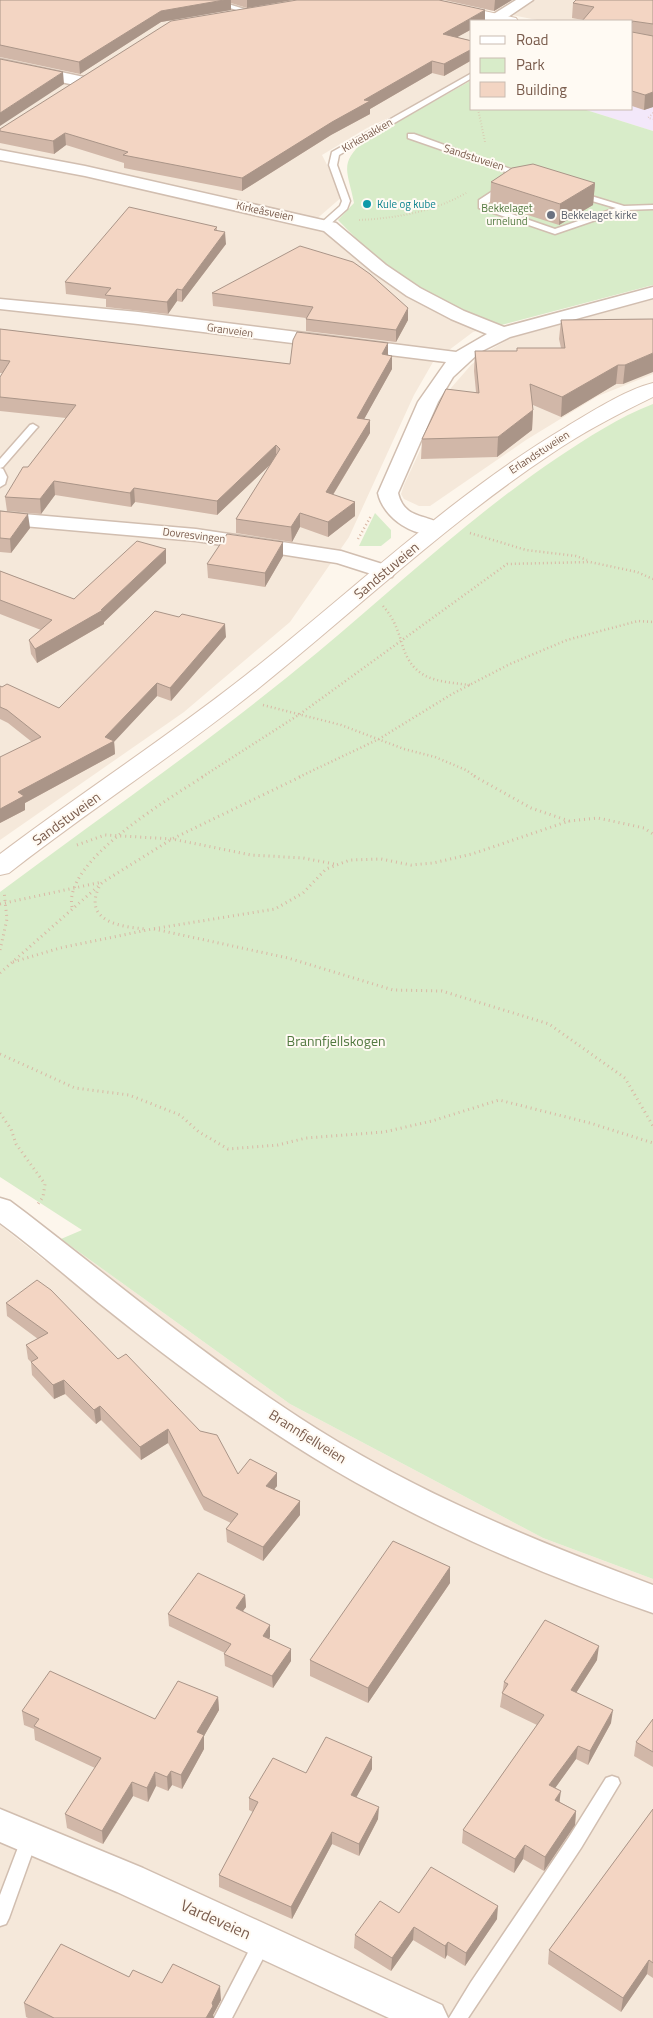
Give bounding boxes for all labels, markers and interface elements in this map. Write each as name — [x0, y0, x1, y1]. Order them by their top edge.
legend — [470, 20, 633, 110]
text: Road — [516, 28, 548, 51]
text: Park — [516, 53, 545, 76]
text: Building — [516, 78, 567, 101]
street label: Kirkebakken — [339, 114, 395, 156]
street label: Sandstuveien — [442, 140, 506, 174]
place label: Kule og kube — [377, 196, 436, 212]
street label: Kirkeåsveien — [235, 197, 295, 225]
marker: Kule og kube — [361, 198, 373, 210]
park label: Bekkelaget urnelund — [481, 200, 533, 229]
place label: Bekkelaget kirke — [561, 207, 637, 223]
marker: Bekkelaget kirke — [545, 209, 557, 221]
street label: Granveien — [206, 319, 254, 341]
street label: Erlandstuveien — [506, 426, 572, 478]
street label: Dovresvingen — [162, 523, 226, 547]
street label: Sandstuveien — [349, 536, 423, 604]
street label: Sandstuveien — [28, 786, 104, 850]
park label: Brannfjellskogen — [287, 1030, 385, 1051]
street label: Brannfjellveien — [265, 1404, 351, 1468]
street label: Vardeveien — [177, 1893, 255, 1945]

